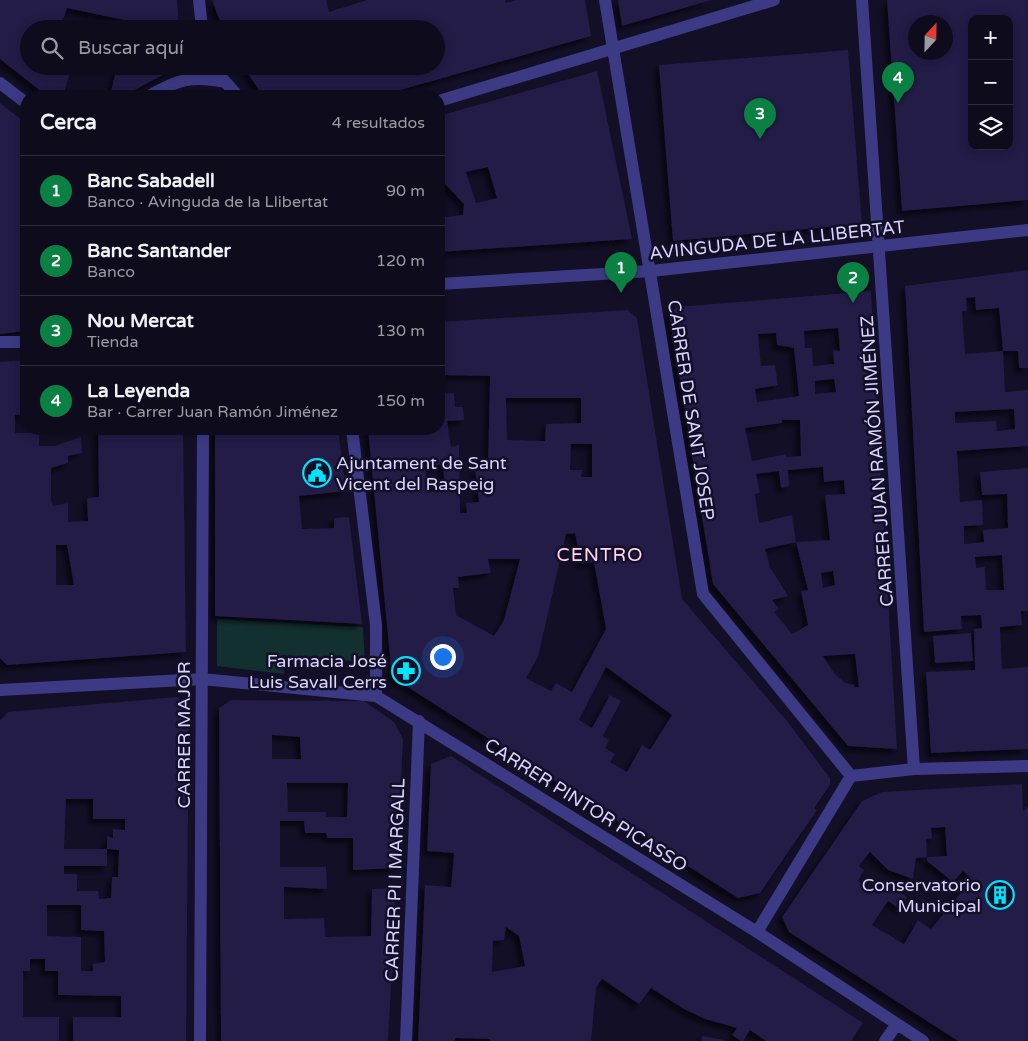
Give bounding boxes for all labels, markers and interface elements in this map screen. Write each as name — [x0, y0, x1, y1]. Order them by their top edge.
north arrow — [908, 15, 953, 60]
map controls — [968, 15, 1013, 150]
button: + — [968, 15, 1013, 60]
search box — [20, 20, 445, 75]
icon: search — [38, 34, 66, 62]
text: Buscar aquí — [78, 37, 184, 59]
button: − — [968, 60, 1013, 105]
pin: 4 — [882, 62, 914, 103]
pin: 3 — [744, 98, 776, 139]
button: layers — [968, 105, 1013, 150]
text: Cerca — [40, 110, 97, 135]
text: 4 resultados — [332, 113, 425, 133]
text: Banc Sabadell — [87, 170, 215, 192]
text: 1 — [51, 181, 61, 201]
text: 90 m — [386, 181, 425, 201]
text: Banco · Avinguda de la Llibertat — [87, 192, 328, 212]
street label: AVINGUDA DE LA LLIBERTAT — [648, 216, 906, 264]
text: Banc Santander — [87, 240, 231, 262]
text: 2 — [51, 251, 61, 271]
text: 120 m — [376, 251, 425, 271]
pin: 1 — [605, 252, 637, 293]
text: Banco — [87, 262, 135, 282]
pin: 2 — [837, 262, 869, 303]
street label: CARRER DE SANT JOSEP — [663, 298, 719, 522]
text: Nou Mercat — [87, 310, 194, 332]
street label: CARRER JUAN RAMÓN JIMÉNEZ — [856, 315, 898, 607]
text: 3 — [51, 321, 61, 341]
text: 130 m — [376, 321, 425, 341]
text: Tienda — [87, 332, 138, 352]
text: La Leyenda — [87, 380, 190, 402]
text: 4 — [51, 391, 61, 411]
text: 150 m — [376, 391, 425, 411]
text: Bar · Carrer Juan Ramón Jiménez — [87, 402, 338, 422]
place label: Ajuntament de Sant Vicent del Raspeig — [336, 452, 507, 495]
public building icon: Ajuntament de Sant Vicent del Raspeig — [302, 458, 332, 488]
district label: CENTRO — [556, 544, 644, 566]
your location — [430, 644, 456, 670]
place label: Farmacia José Luis Savall Cerrs — [249, 650, 387, 693]
pharmacy icon: Farmacia José Luis Savall Cerrs — [391, 656, 421, 686]
street label: CARRER MAJOR — [173, 661, 195, 809]
street label: CARRER PINTOR PICASSO — [481, 733, 691, 877]
street label: CARRER PI I MARGALL — [380, 777, 410, 982]
place label: Conservatorio Municipal — [862, 874, 981, 917]
building icon: Conservatorio Municipal — [985, 880, 1015, 910]

